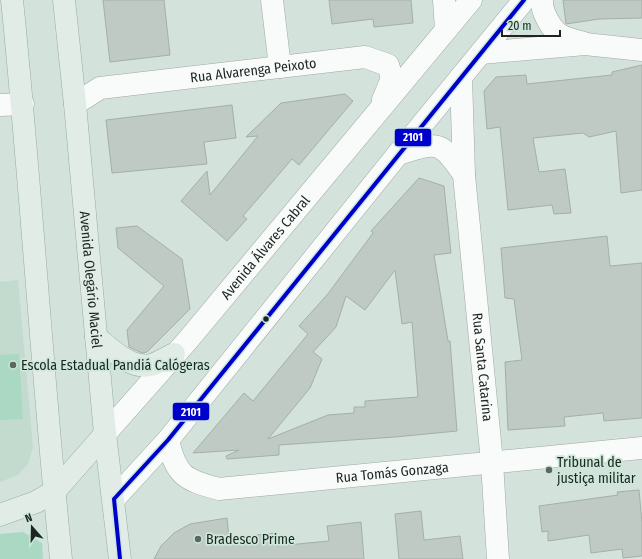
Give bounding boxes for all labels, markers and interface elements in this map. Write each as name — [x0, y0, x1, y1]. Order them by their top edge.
scale bar — [502, 12, 560, 38]
text: 20 m — [508, 19, 532, 33]
street label: Rua Alvarenga Peixoto — [189, 54, 317, 86]
line badge: 2101 — [394, 128, 432, 147]
text: 2101 — [402, 131, 423, 144]
street label: Avenida Álvares Cabral — [217, 192, 313, 303]
street label: Avenida Olegário Maciel — [76, 210, 106, 349]
street label: Rua Santa Catarina — [469, 312, 496, 422]
unlabelled marker — [261, 314, 271, 324]
place label: Escola Estadual Pandiá Calógeras — [21, 357, 210, 374]
marker: Escola Estadual Pandiá Calógeras — [8, 360, 18, 370]
line badge: 2101 — [172, 402, 210, 421]
text: 2101 — [180, 406, 201, 419]
place label: Tribunal de justiça militar — [556, 454, 636, 487]
street label: Rua Tomás Gonzaga — [335, 458, 449, 486]
marker: Tribunal de justiça militar — [544, 465, 554, 475]
north arrow — [12, 507, 52, 547]
text: N — [23, 511, 34, 525]
place label: Bradesco Prime — [206, 531, 295, 548]
marker: Bradesco Prime — [193, 534, 203, 544]

